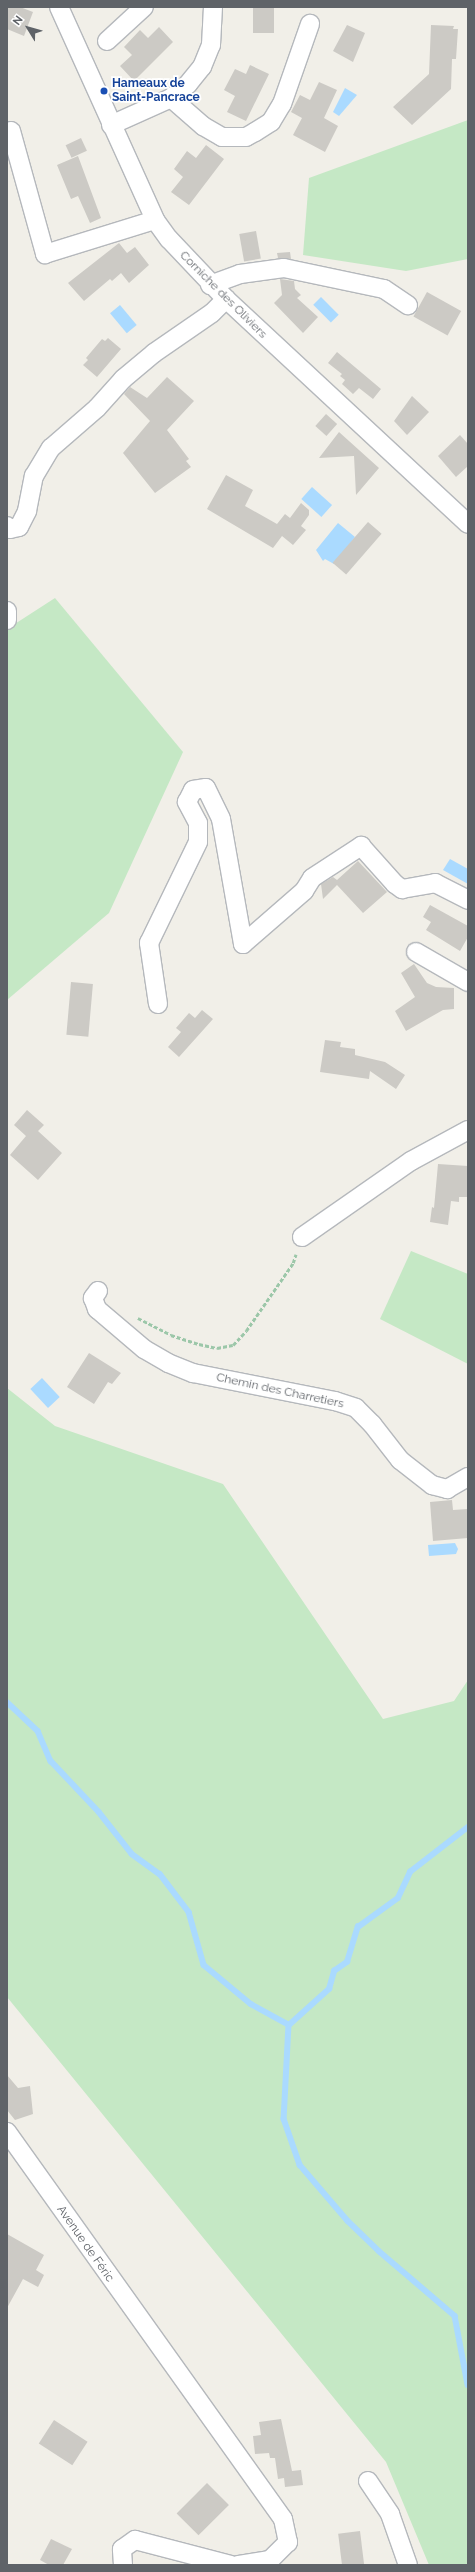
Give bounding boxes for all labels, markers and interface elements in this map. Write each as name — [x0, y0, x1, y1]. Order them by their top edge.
north arrow — [8, 8, 48, 48]
text: N — [10, 13, 26, 28]
place label: Hameaux de Saint-Pancrace — [112, 77, 200, 105]
marker: Hameaux de Saint-Pancrace — [99, 86, 109, 96]
street label: Corniche des Oliviers — [176, 248, 270, 342]
street label: Chemin des Charretiers — [215, 1370, 345, 1412]
street label: Avenue de Féric — [53, 2203, 117, 2285]

